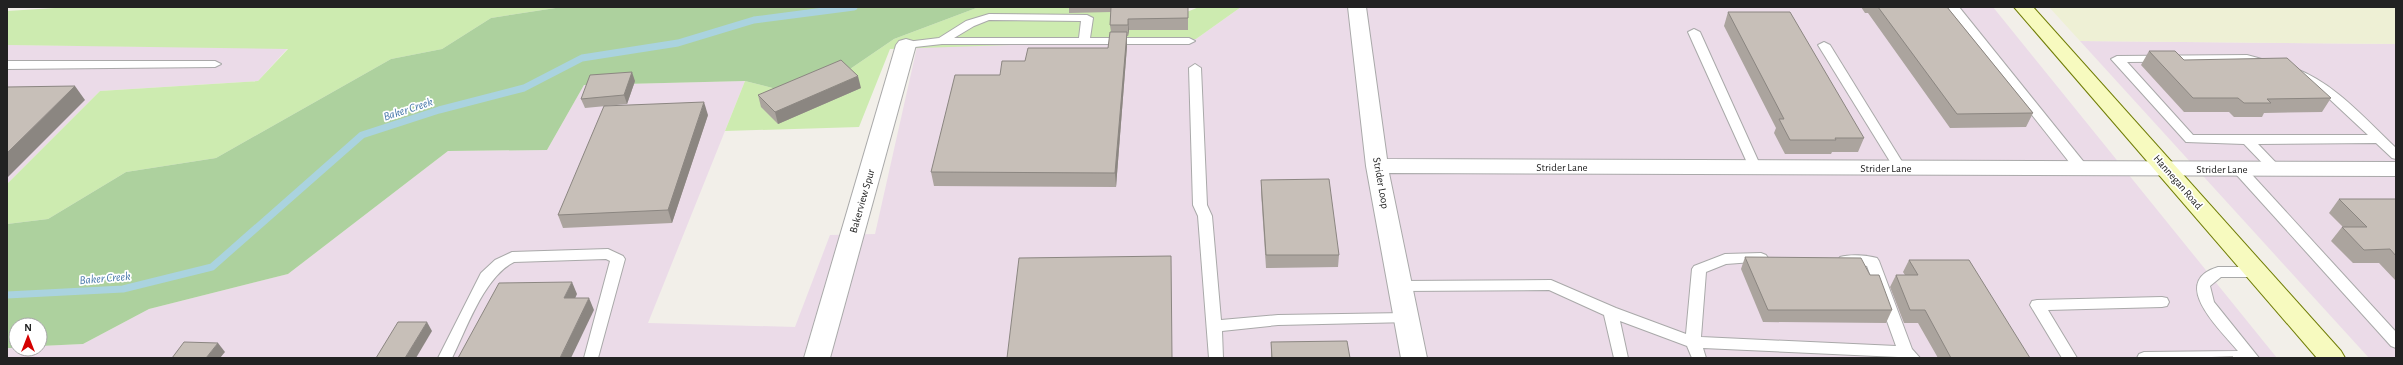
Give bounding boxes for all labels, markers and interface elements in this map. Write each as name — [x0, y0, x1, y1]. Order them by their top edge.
water label: Baker Creek — [382, 95, 435, 123]
street label: Hannegan Road — [2152, 153, 2205, 212]
street label: Strider Loop — [1371, 156, 1391, 210]
street label: Strider Lane — [1536, 162, 1588, 173]
street label: Strider Lane — [1860, 163, 1912, 174]
street label: Strider Lane — [2196, 164, 2248, 175]
street label: Bakerview Spur — [848, 167, 877, 234]
water label: Baker Creek — [79, 270, 131, 286]
north arrow — [8, 317, 48, 357]
text: N — [24, 322, 32, 333]

